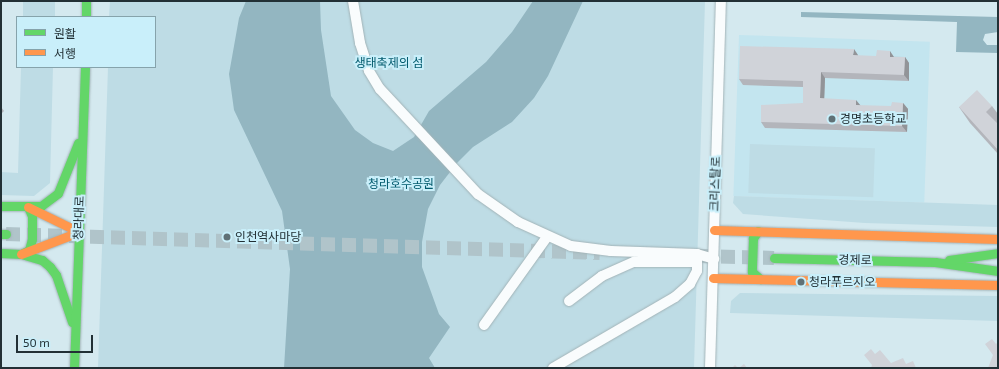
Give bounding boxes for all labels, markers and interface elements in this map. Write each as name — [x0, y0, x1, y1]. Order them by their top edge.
legend — [16, 16, 156, 68]
text: 원활 — [54, 26, 76, 40]
text: 서행 — [54, 46, 76, 60]
park label: 생태축제의 섬 — [355, 56, 423, 70]
place label: 경명초등학교 — [840, 112, 906, 126]
marker: 경명초등학교 — [827, 114, 837, 124]
street label: 크리스탈로 — [707, 156, 723, 212]
park label: 청라호수공원 — [368, 177, 434, 191]
street label: 청라대로 — [71, 196, 87, 240]
place label: 인천역사마당 — [235, 230, 301, 244]
marker: 인천역사마당 — [222, 232, 232, 242]
street label: 경제로 — [838, 253, 872, 267]
place label: 청라푸르지오 — [809, 275, 875, 289]
marker: 청라푸르지오 — [796, 277, 806, 287]
scale bar — [18, 327, 95, 353]
text: 50 m — [23, 335, 50, 349]

